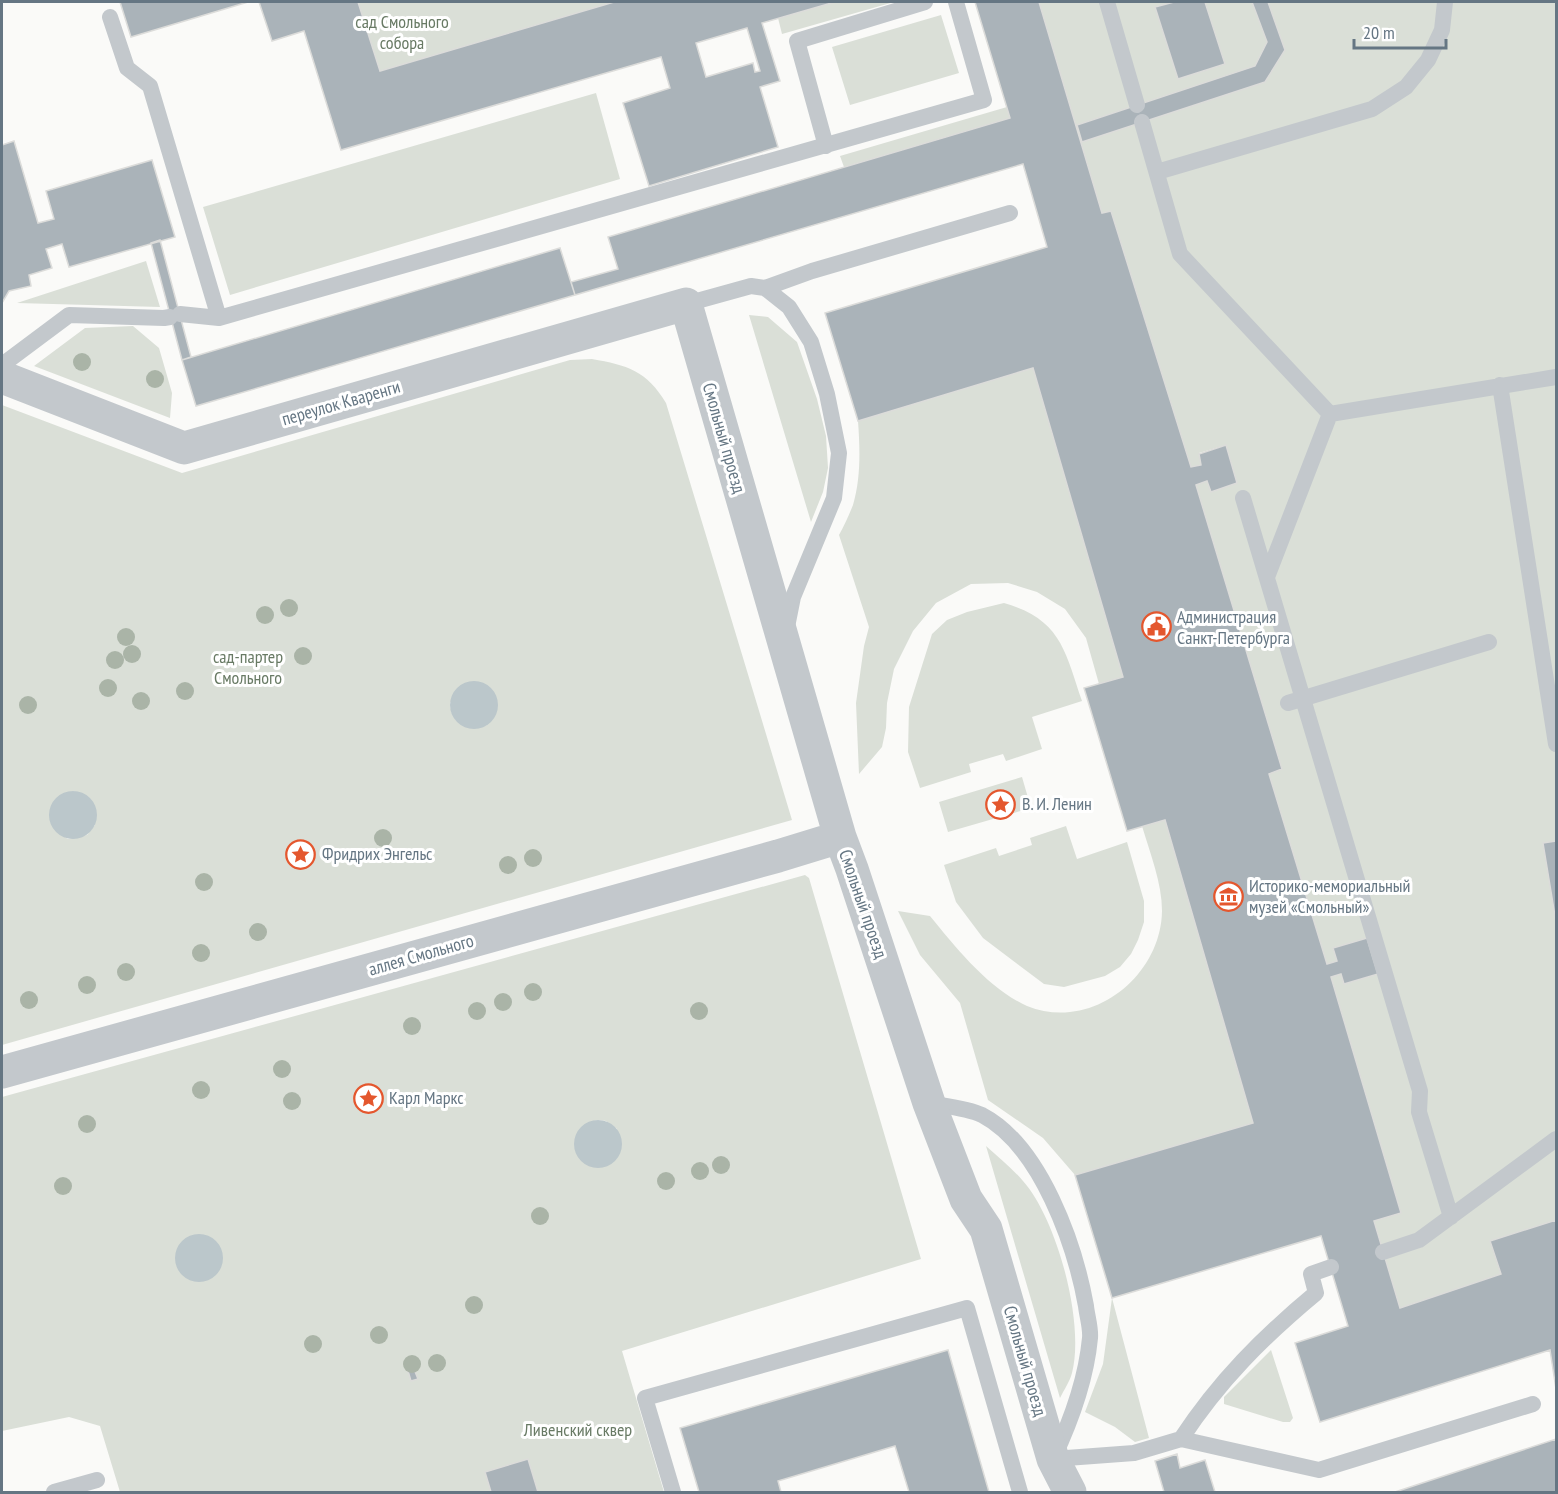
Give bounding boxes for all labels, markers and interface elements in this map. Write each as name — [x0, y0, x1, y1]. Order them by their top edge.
park label: сад Смольного собора — [355, 10, 449, 54]
scale bar — [1354, 12, 1446, 50]
text: 20 m — [1363, 21, 1395, 44]
street label: переулок Кваренги — [279, 375, 403, 430]
street label: Смольный проезд — [698, 380, 751, 496]
place label: Администрация Санкт-Петербурга — [1177, 605, 1290, 649]
public building icon: Администрация Санкт-Петербурга — [1140, 611, 1172, 643]
park label: сад-партер Смольного — [213, 645, 283, 689]
place icon: В. И. Ленин — [985, 788, 1017, 820]
place label: В. И. Ленин — [1022, 792, 1092, 815]
place icon: Фридрих Энгельс — [285, 838, 317, 870]
place label: Фридрих Энгельс — [322, 842, 433, 865]
street label: Смольный проезд — [834, 846, 893, 961]
place label: Историко-мемориальный музей «Смольный» — [1249, 874, 1410, 918]
museum icon: Историко-мемориальный музей «Смольный» — [1212, 880, 1244, 912]
street label: аллея Смольного — [366, 929, 476, 980]
place icon: Карл Маркс — [352, 1082, 384, 1114]
place label: Карл Маркс — [389, 1086, 464, 1109]
street label: Смольный проезд — [999, 1303, 1052, 1419]
park label: Ливенский сквер — [523, 1418, 632, 1441]

